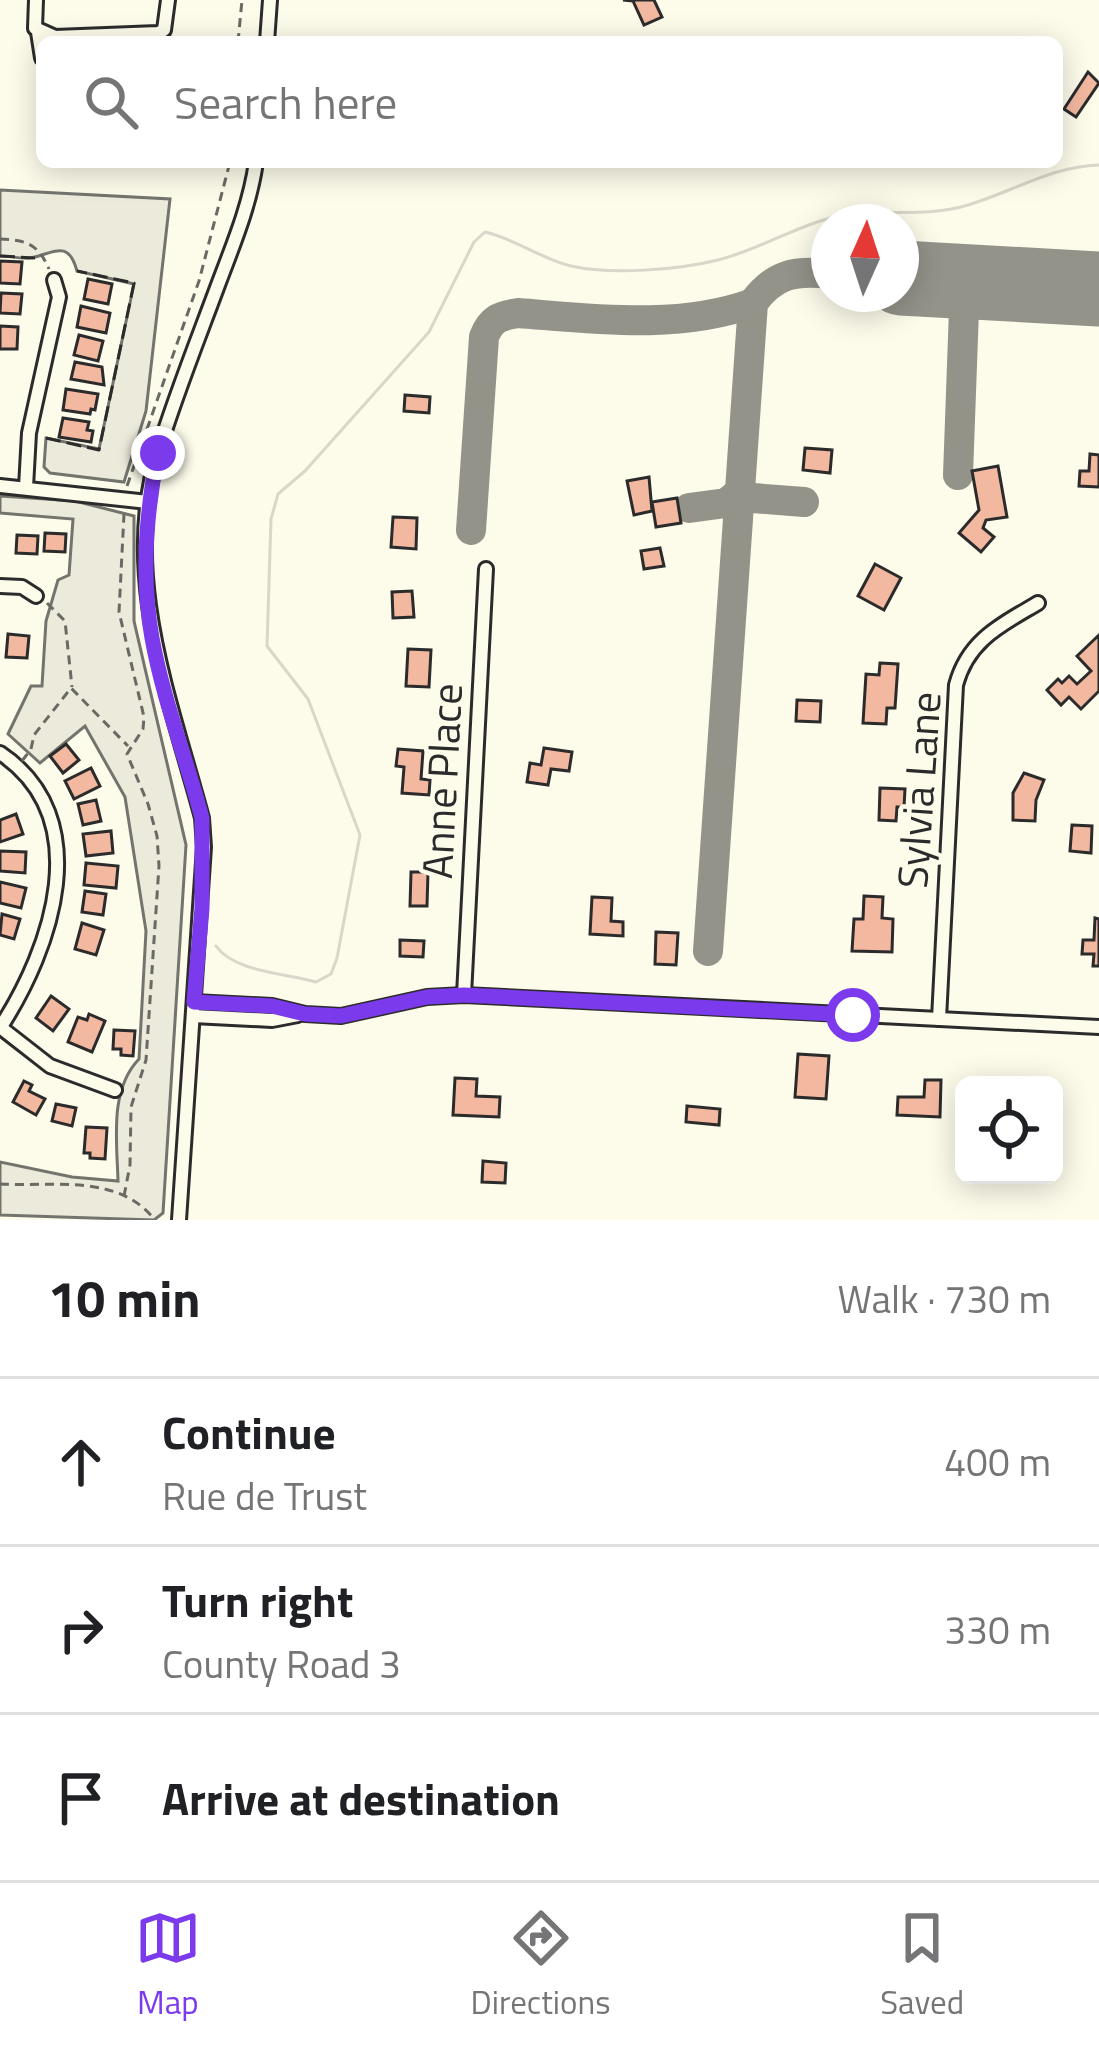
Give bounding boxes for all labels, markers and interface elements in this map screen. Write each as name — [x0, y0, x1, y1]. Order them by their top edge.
search box — [36, 36, 1063, 168]
text: Search here — [174, 68, 397, 136]
icon: search — [78, 69, 144, 135]
north arrow — [811, 204, 919, 312]
route end — [131, 426, 185, 480]
street label: Anne Place — [404, 682, 478, 880]
street label: Sylvia Lane — [879, 689, 957, 890]
route start — [826, 988, 880, 1042]
map controls — [955, 1076, 1063, 1184]
button: locate — [955, 1076, 1063, 1184]
text: 10 min — [48, 1259, 201, 1337]
text: Walk · 730 m — [837, 1269, 1051, 1328]
text: Continue — [162, 1398, 336, 1466]
icon: ahead — [48, 1429, 114, 1495]
text: 400 m — [944, 1432, 1051, 1491]
text: Rue de Trust — [162, 1466, 367, 1525]
text: Turn right — [162, 1566, 353, 1634]
icon: right — [48, 1597, 114, 1663]
text: 330 m — [944, 1600, 1051, 1659]
text: County Road 3 — [162, 1634, 401, 1693]
text: Arrive at destination — [162, 1764, 560, 1832]
icon: arrive — [48, 1765, 114, 1831]
tab: Map — [135, 1905, 201, 2027]
tab: Directions — [471, 1905, 610, 2027]
tab: Saved — [880, 1905, 964, 2027]

